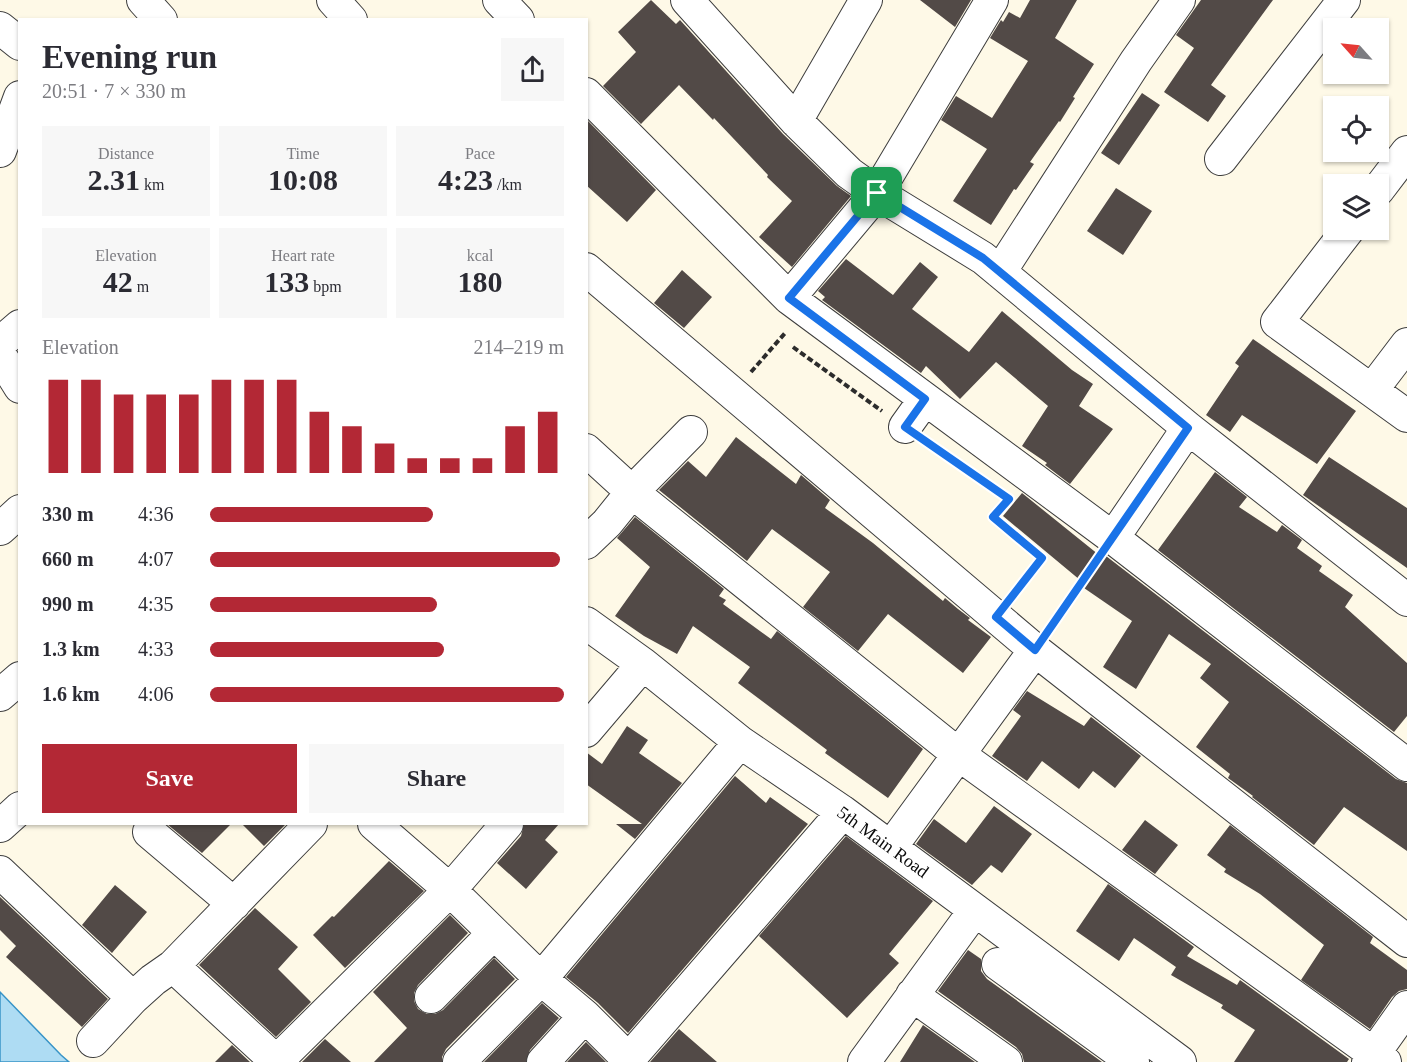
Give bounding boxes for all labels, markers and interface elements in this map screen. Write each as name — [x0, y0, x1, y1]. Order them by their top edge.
north arrow — [1323, 18, 1389, 84]
map controls — [1323, 18, 1389, 240]
button: share — [501, 38, 564, 101]
text: Evening run — [42, 39, 217, 75]
text: 20:51 · 7 × 330 m — [42, 80, 186, 102]
button: locate — [1323, 96, 1389, 162]
text: Distance — [98, 145, 154, 162]
text: Time — [286, 145, 320, 162]
text: Pace — [465, 145, 495, 162]
text: 2.31 — [88, 163, 140, 196]
text: 10:08 — [268, 163, 338, 196]
text: 4:23 — [438, 163, 493, 196]
pin — [851, 167, 902, 218]
button: layers — [1323, 174, 1389, 240]
text: km — [140, 176, 164, 193]
text: /km — [493, 176, 522, 193]
icon: arrive — [860, 176, 893, 209]
text: Elevation — [95, 247, 157, 264]
text: Heart rate — [271, 247, 335, 264]
text: kcal — [467, 247, 493, 264]
text: 42 — [103, 265, 133, 298]
text: 133 — [264, 265, 309, 298]
text: 180 — [458, 265, 503, 298]
text: m — [133, 278, 149, 295]
text: bpm — [309, 278, 342, 295]
text: Elevation — [42, 336, 119, 358]
text: 214–219 m — [473, 336, 564, 358]
text: 330 m — [42, 503, 94, 525]
text: 4:36 — [138, 503, 174, 525]
text: 660 m — [42, 548, 94, 570]
text: 4:07 — [138, 548, 174, 570]
text: 990 m — [42, 593, 94, 615]
text: 4:35 — [138, 593, 174, 615]
text: 1.3 km — [42, 638, 100, 660]
text: 4:33 — [138, 638, 174, 660]
text: 1.6 km — [42, 683, 100, 705]
text: 4:06 — [138, 683, 174, 705]
button: Save — [42, 744, 297, 813]
button: Share — [309, 744, 564, 813]
street label: 5th Main Road — [833, 802, 933, 882]

